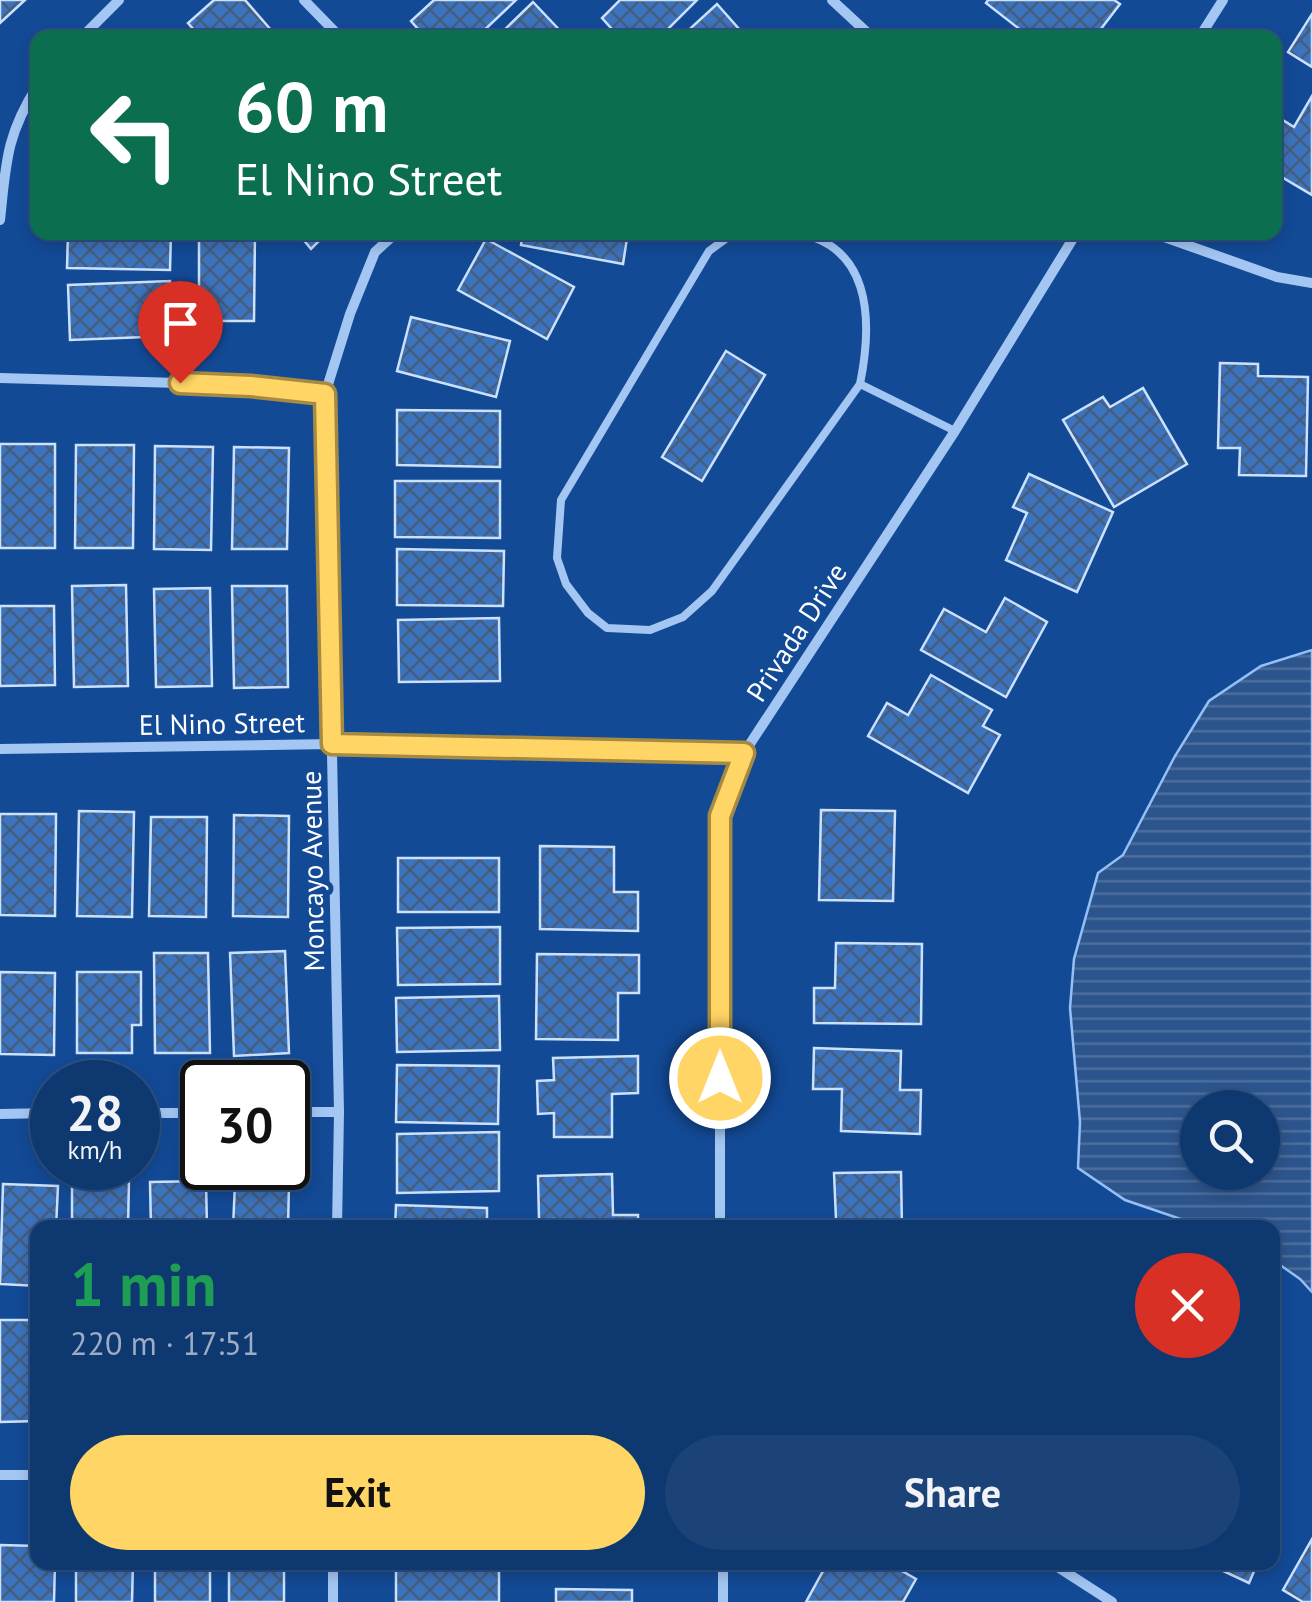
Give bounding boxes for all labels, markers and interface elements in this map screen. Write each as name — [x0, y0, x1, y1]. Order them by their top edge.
text: 60 m — [235, 61, 388, 151]
icon: left — [70, 70, 200, 200]
text: El Nino Street — [235, 149, 502, 207]
pin — [138, 281, 223, 384]
icon: arrive — [153, 296, 208, 351]
street label: Privada Drive — [737, 556, 855, 708]
street label: El Nino Street — [139, 703, 306, 743]
street label: Moncayo Avenue — [292, 770, 332, 972]
position arrow — [668, 1026, 772, 1130]
speed limit sign: 30 — [180, 1060, 310, 1190]
text: 28 — [67, 1080, 123, 1145]
map controls — [1180, 1090, 1280, 1190]
button: search — [1180, 1090, 1280, 1190]
text: km/h — [68, 1134, 122, 1166]
text: 1 min — [70, 1245, 216, 1323]
button: close — [1135, 1253, 1240, 1358]
text: 220 m · 17:51 — [70, 1322, 259, 1364]
button: Exit — [70, 1435, 645, 1550]
button: Share — [665, 1435, 1240, 1550]

